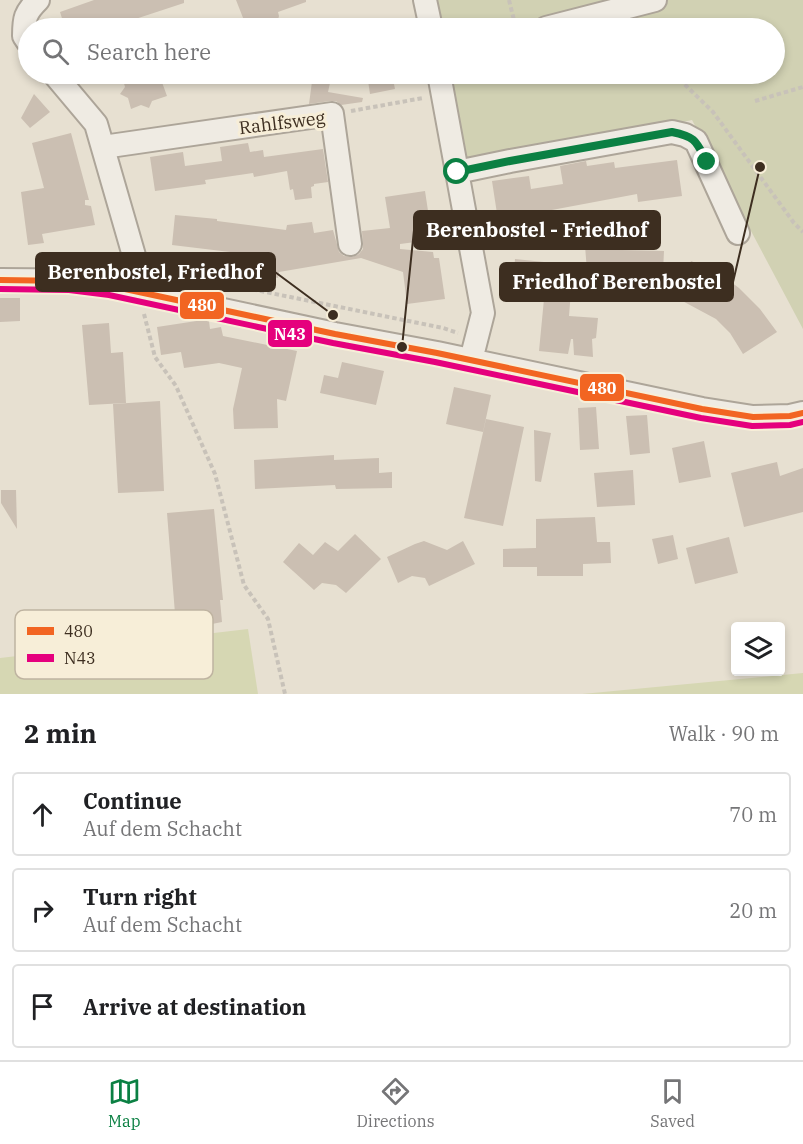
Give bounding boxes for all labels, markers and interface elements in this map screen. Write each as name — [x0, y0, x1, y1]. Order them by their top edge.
search box — [18, 18, 785, 84]
icon: search — [39, 35, 72, 68]
text: Search here — [87, 37, 211, 66]
street label: Rahlfsweg — [238, 106, 327, 139]
route end — [693, 148, 719, 174]
route start — [443, 158, 469, 184]
callout: Berenbostel - Friedhof — [414, 211, 660, 249]
text: Berenbostel - Friedhof — [426, 216, 650, 243]
callout: Berenbostel, Friedhof — [36, 253, 275, 291]
text: Berenbostel, Friedhof — [47, 258, 265, 285]
callout: Friedhof Berenbostel — [500, 263, 733, 301]
text: Friedhof Berenbostel — [512, 268, 722, 295]
line badge: 480 — [179, 291, 225, 320]
text: 480 — [188, 295, 217, 315]
line badge: N43 — [267, 319, 313, 348]
text: N43 — [274, 324, 306, 344]
line badge: 480 — [579, 373, 625, 402]
text: 480 — [588, 378, 617, 398]
legend — [15, 610, 213, 679]
text: 480 — [64, 621, 93, 641]
map controls — [731, 622, 785, 676]
button: layers — [731, 622, 785, 676]
text: N43 — [64, 648, 96, 668]
text: 2 min — [24, 716, 97, 750]
text: Walk · 90 m — [669, 720, 779, 747]
text: Continue — [83, 786, 182, 815]
icon: ahead — [26, 798, 59, 831]
text: 70 m — [729, 801, 777, 828]
text: Auf dem Schacht — [83, 815, 242, 842]
text: Turn right — [83, 882, 197, 911]
icon: right — [26, 894, 59, 927]
text: 20 m — [729, 897, 777, 924]
text: Auf dem Schacht — [83, 911, 242, 938]
icon: arrive — [26, 990, 59, 1023]
text: Arrive at destination — [83, 992, 306, 1021]
tab: Map — [108, 1075, 141, 1131]
tab: Directions — [357, 1075, 435, 1131]
tab: Saved — [650, 1075, 695, 1131]

